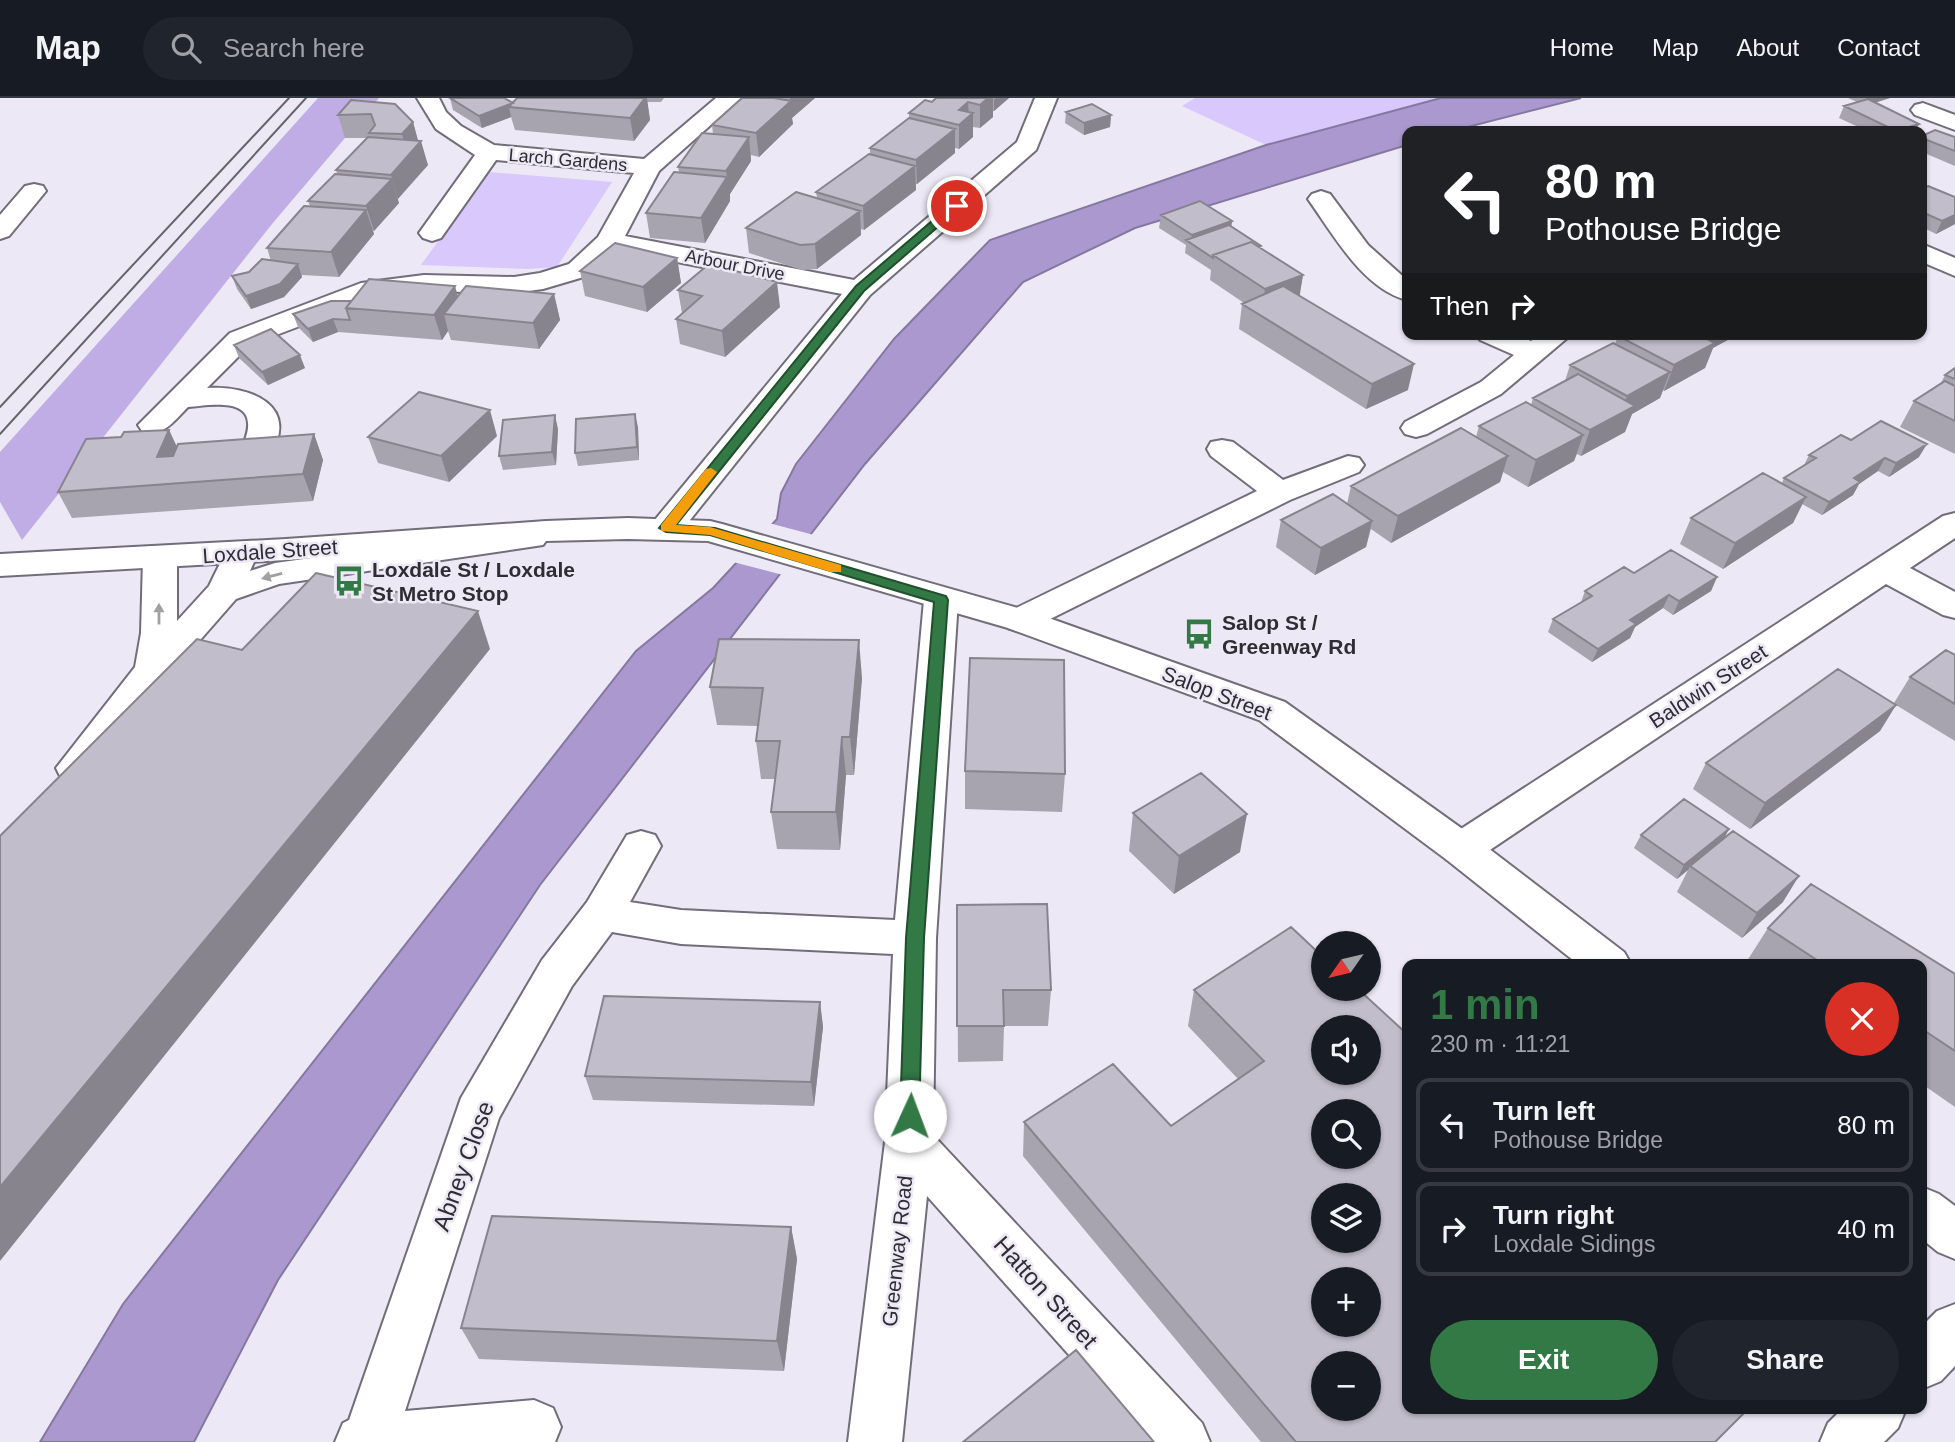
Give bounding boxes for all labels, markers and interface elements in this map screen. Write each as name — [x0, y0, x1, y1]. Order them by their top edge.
search box — [143, 17, 633, 80]
text: Map — [35, 29, 101, 66]
icon: search — [167, 29, 205, 67]
text: Search here — [223, 33, 365, 63]
text: Home — [1550, 34, 1614, 61]
text: Map — [1652, 34, 1699, 61]
text: About — [1737, 34, 1799, 61]
text: Contact — [1837, 34, 1920, 61]
street label: Larch Gardens — [508, 145, 628, 175]
icon: left — [1430, 154, 1521, 245]
text: 80 m — [1545, 154, 1657, 208]
pin — [927, 176, 987, 236]
icon: arrive — [938, 187, 976, 225]
text: Pothouse Bridge — [1545, 211, 1782, 247]
street label: Arbour Drive — [684, 246, 786, 284]
icon: right — [1503, 287, 1541, 325]
text: Then — [1430, 291, 1489, 321]
street label: Loxdale Street — [202, 535, 339, 567]
place label: Loxdale St / Loxdale St Metro Stop — [372, 558, 575, 605]
bus stop icon: Loxdale St / Loxdale St Metro Stop — [332, 564, 366, 598]
one-way arrow — [261, 571, 283, 582]
one-way arrow — [153, 603, 165, 625]
place label: Salop St / Greenway Rd — [1222, 611, 1356, 658]
bus stop icon: Salop St / Greenway Rd — [1182, 617, 1216, 651]
street label: Baldwin Street — [1645, 639, 1771, 733]
street label: Salop Street — [1159, 662, 1275, 725]
north arrow — [1311, 931, 1381, 1001]
map controls — [1311, 931, 1381, 1421]
text: 1 min — [1430, 981, 1540, 1028]
button: close — [1825, 982, 1899, 1056]
button: sound — [1311, 1015, 1381, 1085]
text: 230 m · 11:21 — [1430, 1031, 1570, 1057]
position arrow — [873, 1079, 947, 1153]
text: Turn left — [1493, 1096, 1595, 1126]
street label: Abney Close — [427, 1097, 499, 1235]
button: search — [1311, 1099, 1381, 1169]
icon: left — [1434, 1106, 1472, 1144]
text: 80 m — [1837, 1110, 1895, 1140]
text: Pothouse Bridge — [1493, 1127, 1663, 1153]
street label: Greenway Road — [878, 1174, 916, 1328]
button: layers — [1311, 1183, 1381, 1253]
text: Turn right — [1493, 1200, 1614, 1230]
icon: right — [1434, 1210, 1472, 1248]
text: 40 m — [1837, 1214, 1895, 1244]
street label: Hatton Street — [989, 1230, 1104, 1354]
text: Loxdale Sidings — [1493, 1231, 1655, 1257]
button: + — [1311, 1267, 1381, 1337]
button: Exit — [1430, 1320, 1658, 1400]
button: Share — [1672, 1320, 1899, 1400]
button: − — [1311, 1351, 1381, 1421]

